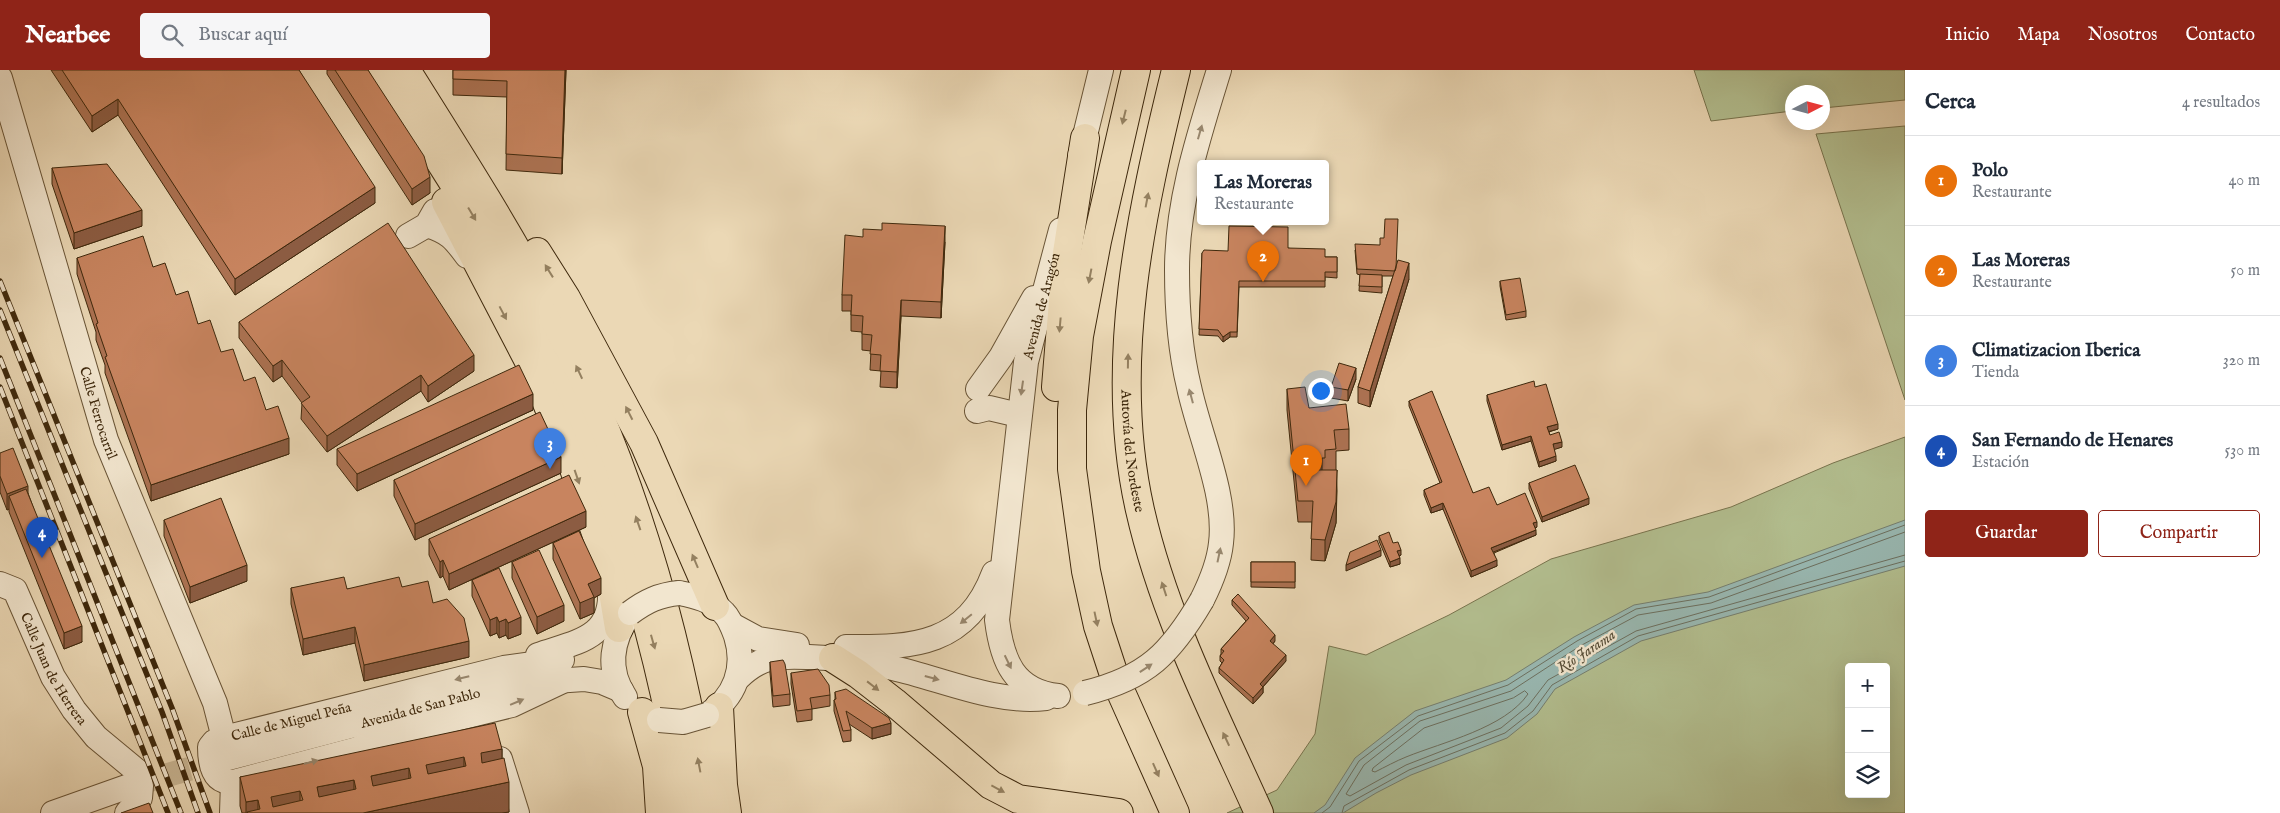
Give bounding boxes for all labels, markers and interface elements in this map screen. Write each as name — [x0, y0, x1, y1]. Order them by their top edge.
search box — [140, 13, 490, 58]
text: Nearbee — [25, 20, 110, 51]
icon: search — [158, 21, 186, 49]
text: Buscar aquí — [198, 23, 287, 47]
text: Inicio — [1945, 24, 1990, 47]
text: Mapa — [2018, 24, 2060, 47]
text: Nosotros — [2088, 24, 2157, 47]
text: Contacto — [2185, 24, 2255, 47]
north arrow — [1785, 85, 1830, 130]
text: Cerca — [1925, 89, 1975, 116]
text: 4 resultados — [2182, 93, 2260, 113]
one-way arrow — [1120, 110, 1128, 125]
one-way arrow — [1197, 125, 1205, 140]
text: Polo — [1972, 159, 2008, 183]
popup — [1197, 160, 1329, 225]
text: Las Moreras — [1214, 171, 1312, 195]
text: 1 — [1938, 171, 1944, 191]
text: 40 m — [2228, 171, 2260, 191]
text: Restaurante — [1972, 183, 2052, 203]
one-way arrow — [1143, 192, 1151, 208]
text: Restaurante — [1214, 195, 1294, 215]
one-way arrow — [468, 208, 477, 221]
pin: 2 — [1247, 241, 1279, 282]
text: Las Moreras — [1972, 249, 2070, 273]
street label: Avenida de Aragón — [1019, 250, 1065, 362]
text: 2 — [1937, 261, 1945, 281]
text: 50 m — [2231, 261, 2260, 281]
one-way arrow — [545, 265, 554, 278]
one-way arrow — [1086, 269, 1094, 284]
text: Restaurante — [1972, 273, 2052, 293]
one-way arrow — [499, 306, 507, 321]
one-way arrow — [1056, 317, 1064, 333]
text: Climatizacion Iberica — [1972, 339, 2140, 363]
text: 3 — [1938, 351, 1944, 371]
text: 320 m — [2223, 351, 2260, 371]
one-way arrow — [1124, 353, 1132, 369]
text: Tienda — [1972, 363, 2019, 383]
street label: Calle Ferrocarril — [75, 365, 121, 462]
one-way arrow — [575, 365, 583, 379]
your location — [1308, 378, 1334, 404]
one-way arrow — [1018, 381, 1026, 397]
street label: Autovía del Nordeste — [1117, 389, 1148, 515]
one-way arrow — [1187, 389, 1195, 404]
one-way arrow — [625, 406, 633, 420]
pin: 3 — [534, 428, 566, 469]
text: San Fernando de Henares — [1972, 429, 2173, 453]
text: 4 — [1937, 441, 1945, 461]
text: 530 m — [2225, 441, 2260, 461]
pin: 1 — [1290, 445, 1322, 486]
text: Estación — [1972, 453, 2029, 473]
one-way arrow — [573, 470, 581, 485]
button: Guardar — [1925, 510, 2088, 557]
button: Compartir — [2098, 510, 2260, 557]
one-way arrow — [634, 515, 642, 530]
pin: 4 — [26, 517, 58, 558]
one-way arrow — [1215, 547, 1223, 562]
one-way arrow — [691, 554, 699, 568]
one-way arrow — [1159, 582, 1167, 597]
street label: Calle Juan de Herrera — [16, 610, 91, 730]
one-way arrow — [1092, 611, 1100, 626]
one-way arrow — [960, 614, 973, 625]
water label: Río Jarama — [1553, 625, 1619, 677]
one-way arrow — [649, 635, 657, 650]
one-way arrow — [1004, 655, 1012, 670]
one-way arrow — [1140, 663, 1153, 673]
map controls — [1845, 663, 1890, 798]
button: + — [1845, 663, 1890, 708]
one-way arrow — [455, 674, 470, 682]
one-way arrow — [924, 675, 939, 683]
one-way arrow — [866, 680, 879, 691]
street label: Avenida de San Pablo — [358, 684, 483, 733]
street label: Calle de Miguel Peña — [229, 698, 354, 746]
one-way arrow — [510, 698, 524, 706]
button: − — [1845, 708, 1890, 753]
one-way arrow — [1221, 732, 1229, 746]
button: layers — [1845, 753, 1890, 798]
one-way arrow — [303, 757, 318, 765]
one-way arrow — [695, 757, 703, 773]
one-way arrow — [1152, 763, 1160, 777]
one-way arrow — [991, 785, 1005, 793]

